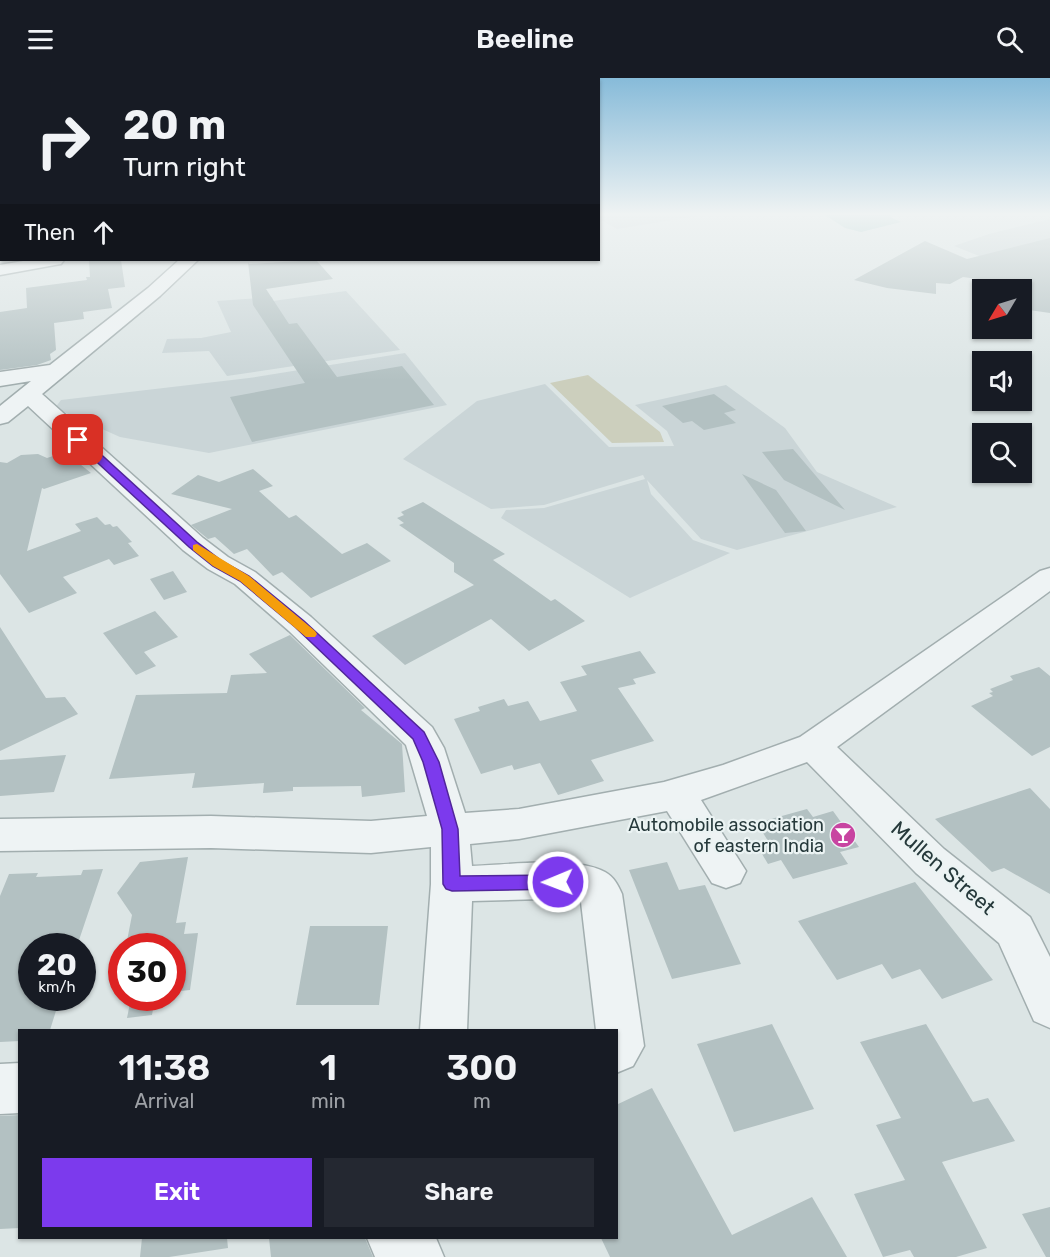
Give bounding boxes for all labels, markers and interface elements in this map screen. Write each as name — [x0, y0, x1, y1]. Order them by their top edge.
icon: menu — [24, 23, 57, 56]
text: Beeline — [476, 23, 574, 55]
icon: search — [993, 23, 1026, 56]
text: 20 m — [123, 100, 226, 150]
icon: right — [24, 102, 102, 180]
text: Turn right — [123, 151, 246, 183]
icon: ahead — [87, 216, 120, 249]
text: Then — [24, 219, 75, 246]
north arrow — [972, 279, 1032, 339]
map controls — [972, 279, 1032, 483]
button: sound — [972, 351, 1032, 411]
pin — [52, 414, 103, 465]
icon: arrive — [61, 423, 94, 456]
button: search — [972, 423, 1032, 483]
place label: Automobile association of eastern India — [628, 814, 824, 857]
street label: Mullen Street — [886, 816, 1001, 920]
bar icon: Automobile association of eastern India — [828, 820, 858, 850]
position arrow — [526, 850, 590, 914]
speed limit sign: 30 — [108, 933, 186, 1011]
text: 20 — [37, 947, 77, 983]
text: km/h — [38, 978, 76, 996]
text: 11:38 — [119, 1046, 210, 1089]
text: 1 — [320, 1046, 337, 1089]
text: 300 — [446, 1046, 517, 1089]
text: Arrival — [134, 1089, 194, 1113]
text: min — [311, 1089, 346, 1113]
text: m — [473, 1089, 491, 1113]
button: Exit — [42, 1158, 312, 1227]
button: Share — [324, 1158, 594, 1227]

